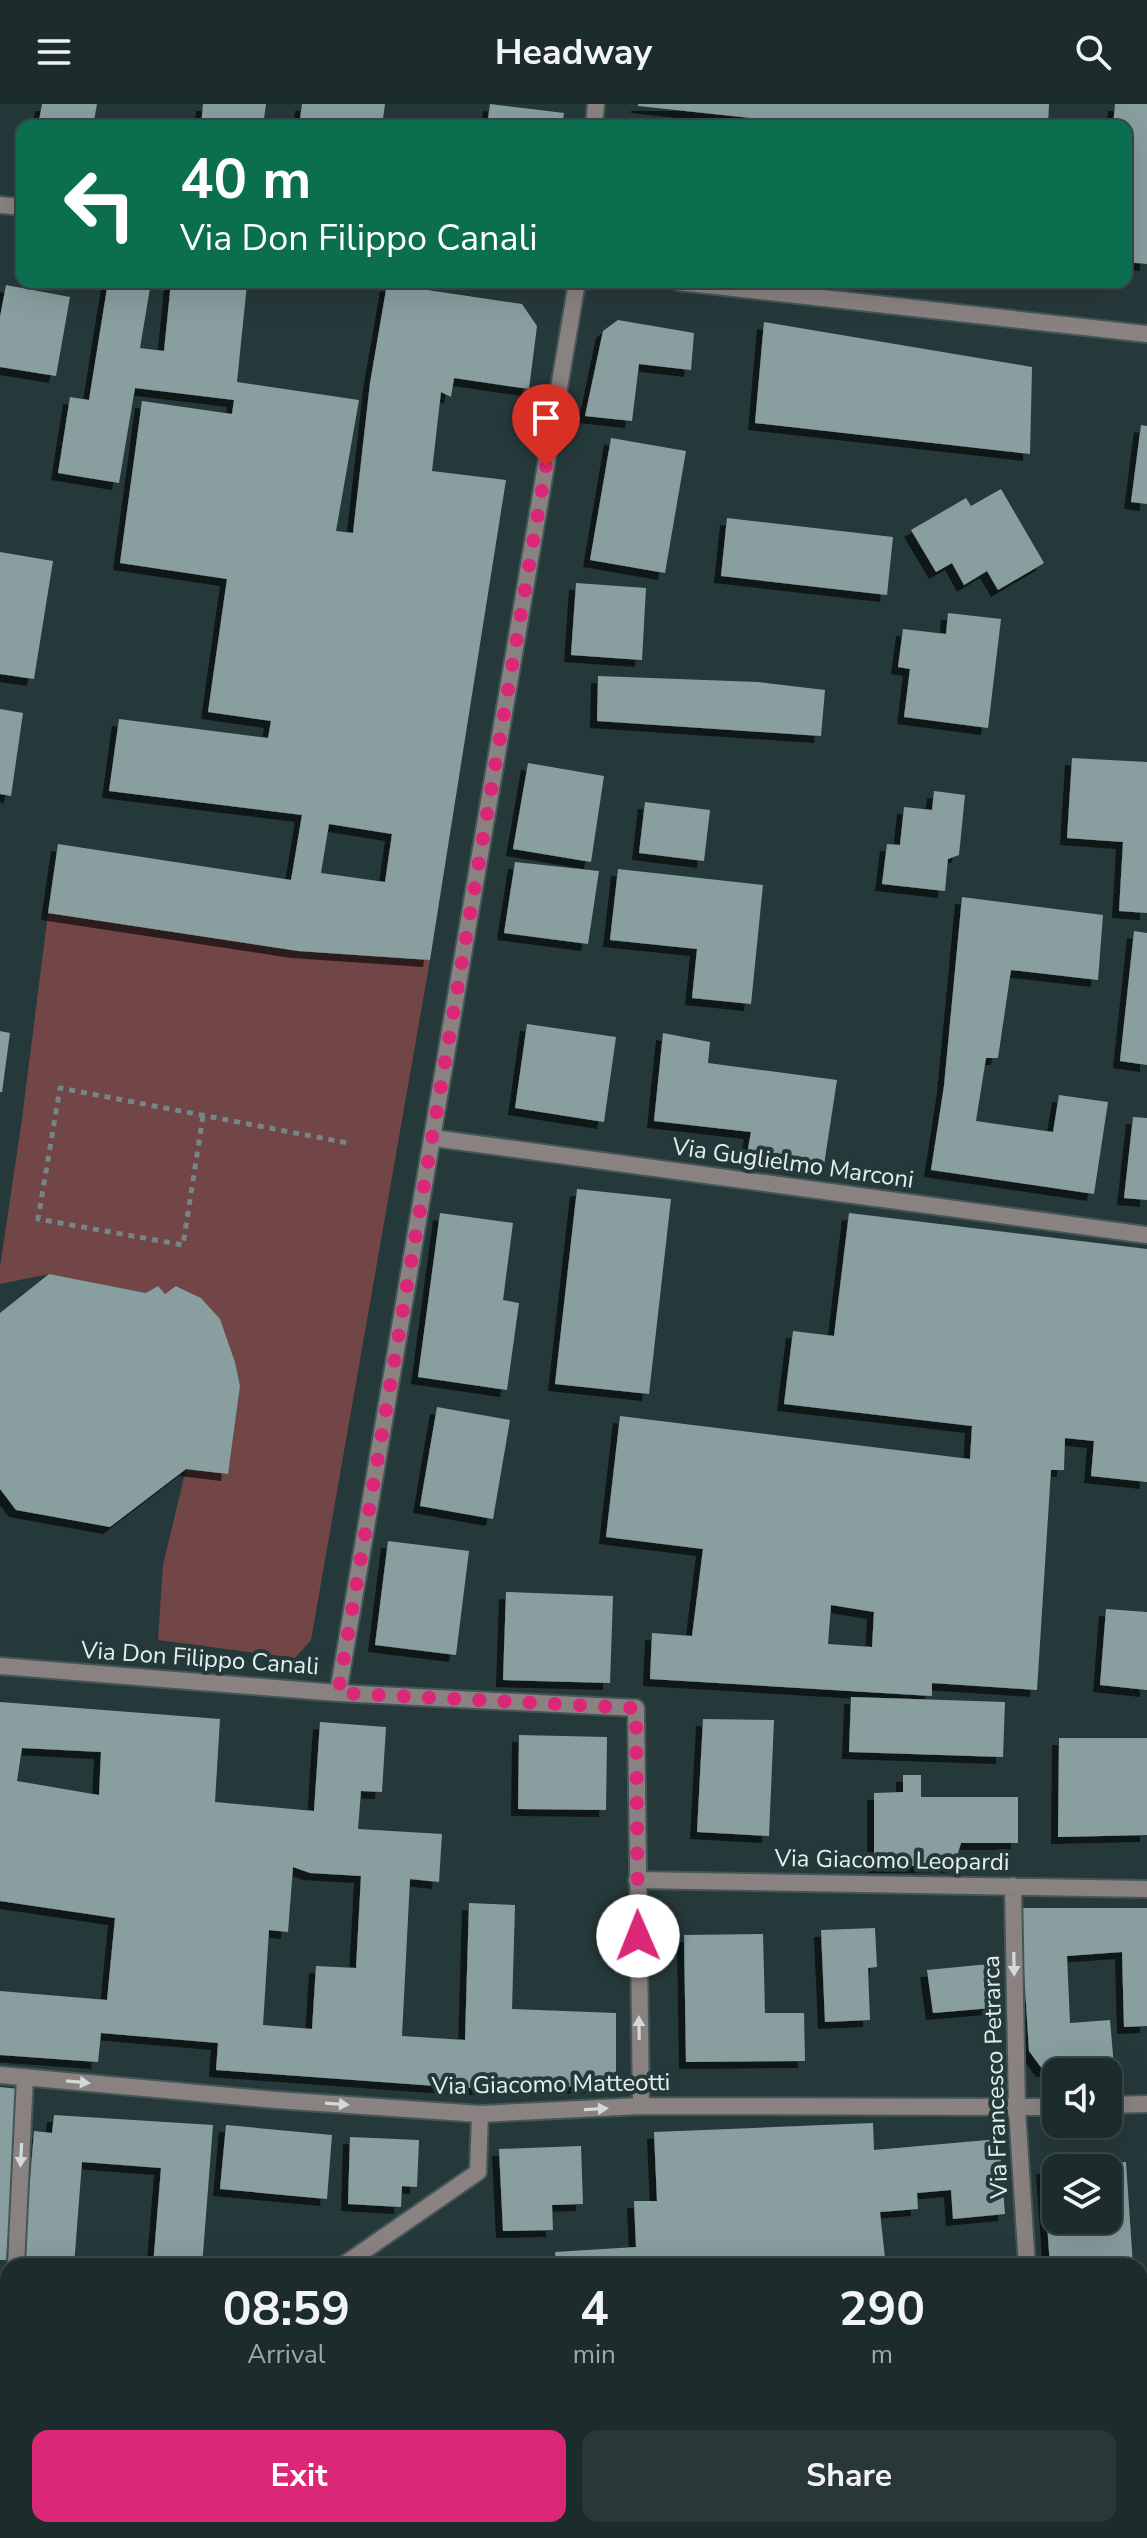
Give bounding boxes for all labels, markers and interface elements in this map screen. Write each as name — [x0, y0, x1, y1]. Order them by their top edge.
text: Headway — [495, 28, 652, 77]
icon: menu — [32, 30, 76, 74]
icon: search — [1071, 30, 1115, 74]
text: 40 m — [180, 141, 311, 218]
icon: left — [48, 152, 152, 256]
text: Via Don Filippo Canali — [180, 214, 538, 263]
pin — [512, 384, 580, 466]
icon: arrive — [524, 396, 568, 440]
street label: Via Guglielmo Marconi — [669, 1130, 916, 1196]
street label: Via Don Filippo Canali — [79, 1634, 320, 1682]
street label: Via Giacomo Leopardi — [773, 1842, 1010, 1878]
position arrow — [596, 1894, 680, 1978]
one-way arrow — [1008, 1952, 1021, 1977]
street label: Via Francesco Petrarca — [975, 1955, 1015, 2200]
one-way arrow — [633, 2015, 645, 2040]
map controls — [1042, 2058, 1122, 2234]
button: sound — [1042, 2058, 1122, 2138]
street label: Via Giacomo Matteotti — [430, 2066, 671, 2102]
one-way arrow — [66, 2076, 91, 2089]
one-way arrow — [325, 2098, 350, 2111]
one-way arrow — [584, 2102, 609, 2115]
one-way arrow — [14, 2143, 27, 2168]
button: layers — [1042, 2154, 1122, 2234]
text: 08:59 — [223, 2276, 350, 2342]
text: 4 — [580, 2276, 609, 2342]
text: 290 — [839, 2276, 925, 2342]
text: Arrival — [247, 2337, 326, 2372]
text: min — [573, 2337, 616, 2372]
text: m — [871, 2337, 893, 2372]
button: Exit — [32, 2430, 566, 2522]
button: Share — [582, 2430, 1116, 2522]

